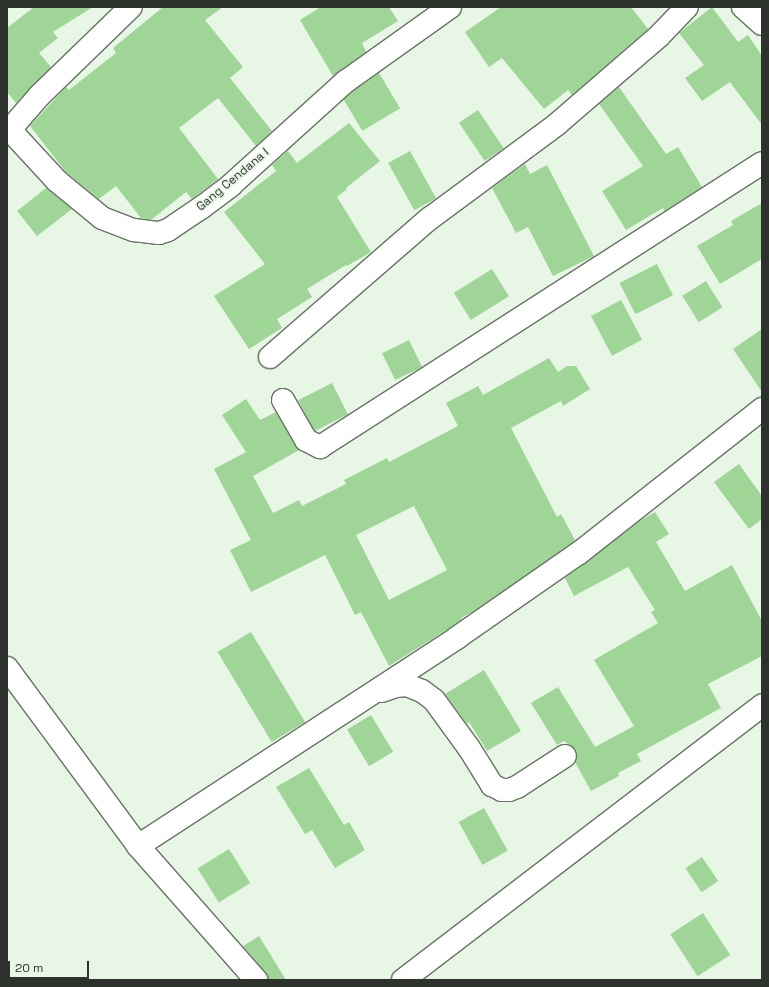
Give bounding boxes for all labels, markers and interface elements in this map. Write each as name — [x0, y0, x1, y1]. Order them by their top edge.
street label: Gang Cendana I — [194, 146, 272, 214]
scale bar — [10, 953, 91, 979]
text: 20 m — [15, 960, 43, 976]

